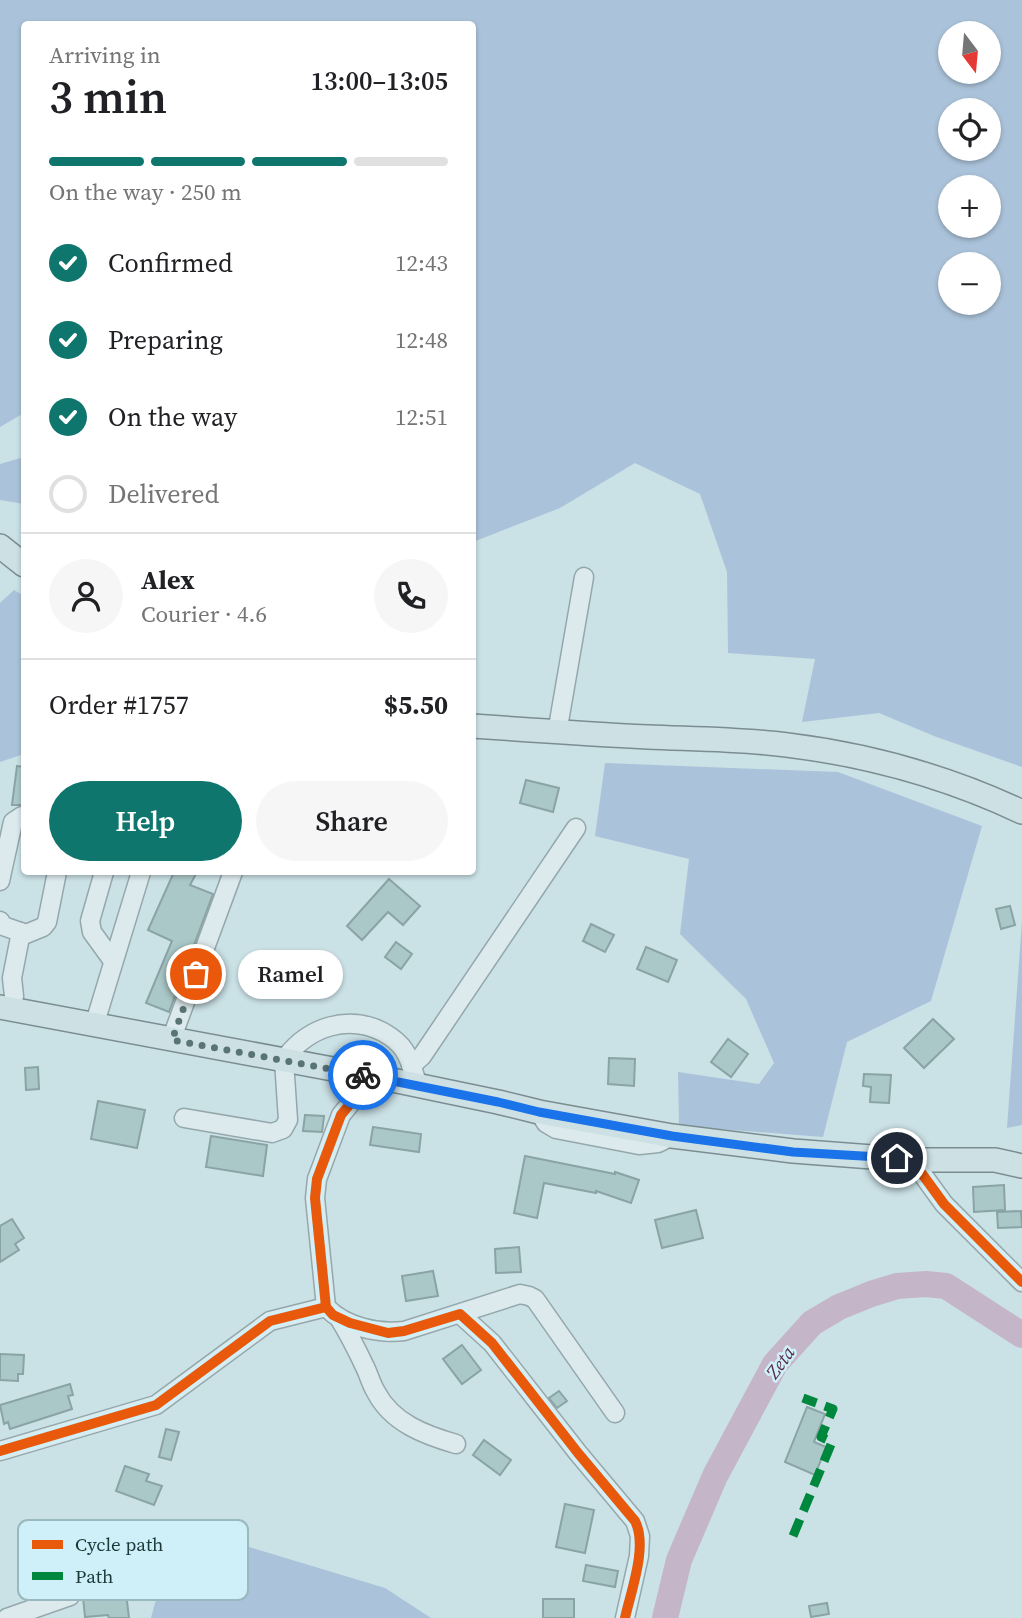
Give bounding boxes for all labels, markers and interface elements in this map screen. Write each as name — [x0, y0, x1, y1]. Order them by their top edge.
north arrow — [938, 21, 1001, 84]
map controls — [938, 21, 1001, 315]
text: Arriving in — [49, 39, 161, 71]
text: 13:00–13:05 — [311, 63, 448, 99]
text: 3 min — [49, 65, 167, 128]
button: locate — [938, 98, 1001, 161]
button: + — [938, 175, 1001, 238]
text: On the way · 250 m — [49, 176, 242, 208]
icon: check — [49, 244, 87, 282]
text: Confirmed — [108, 245, 233, 281]
text: 12:43 — [395, 247, 448, 279]
button: − — [938, 252, 1001, 315]
icon: check — [49, 321, 87, 359]
text: Preparing — [108, 322, 223, 358]
text: 12:48 — [395, 324, 448, 356]
icon: check — [49, 398, 87, 436]
text: On the way — [108, 399, 237, 435]
text: 12:51 — [395, 401, 448, 433]
text: Delivered — [108, 476, 219, 512]
button: person — [49, 559, 123, 633]
button: phone — [374, 559, 448, 633]
text: Alex — [141, 562, 195, 598]
text: Courier · 4.6 — [141, 598, 267, 630]
text: Order #1757 — [49, 687, 189, 723]
text: $5.50 — [384, 687, 448, 723]
button: Help — [49, 781, 242, 861]
button: Share — [256, 781, 448, 861]
pin — [166, 944, 226, 1004]
callout: Ramel — [238, 950, 343, 998]
icon: bag — [177, 955, 215, 993]
text: Ramel — [257, 958, 324, 990]
courier — [328, 1040, 398, 1110]
icon: bike — [344, 1056, 382, 1094]
pin — [867, 1128, 927, 1188]
icon: home — [878, 1139, 916, 1177]
water label: Zeta — [759, 1340, 801, 1384]
legend — [18, 1520, 248, 1600]
text: Cycle path — [75, 1531, 164, 1557]
text: Path — [75, 1563, 113, 1589]

